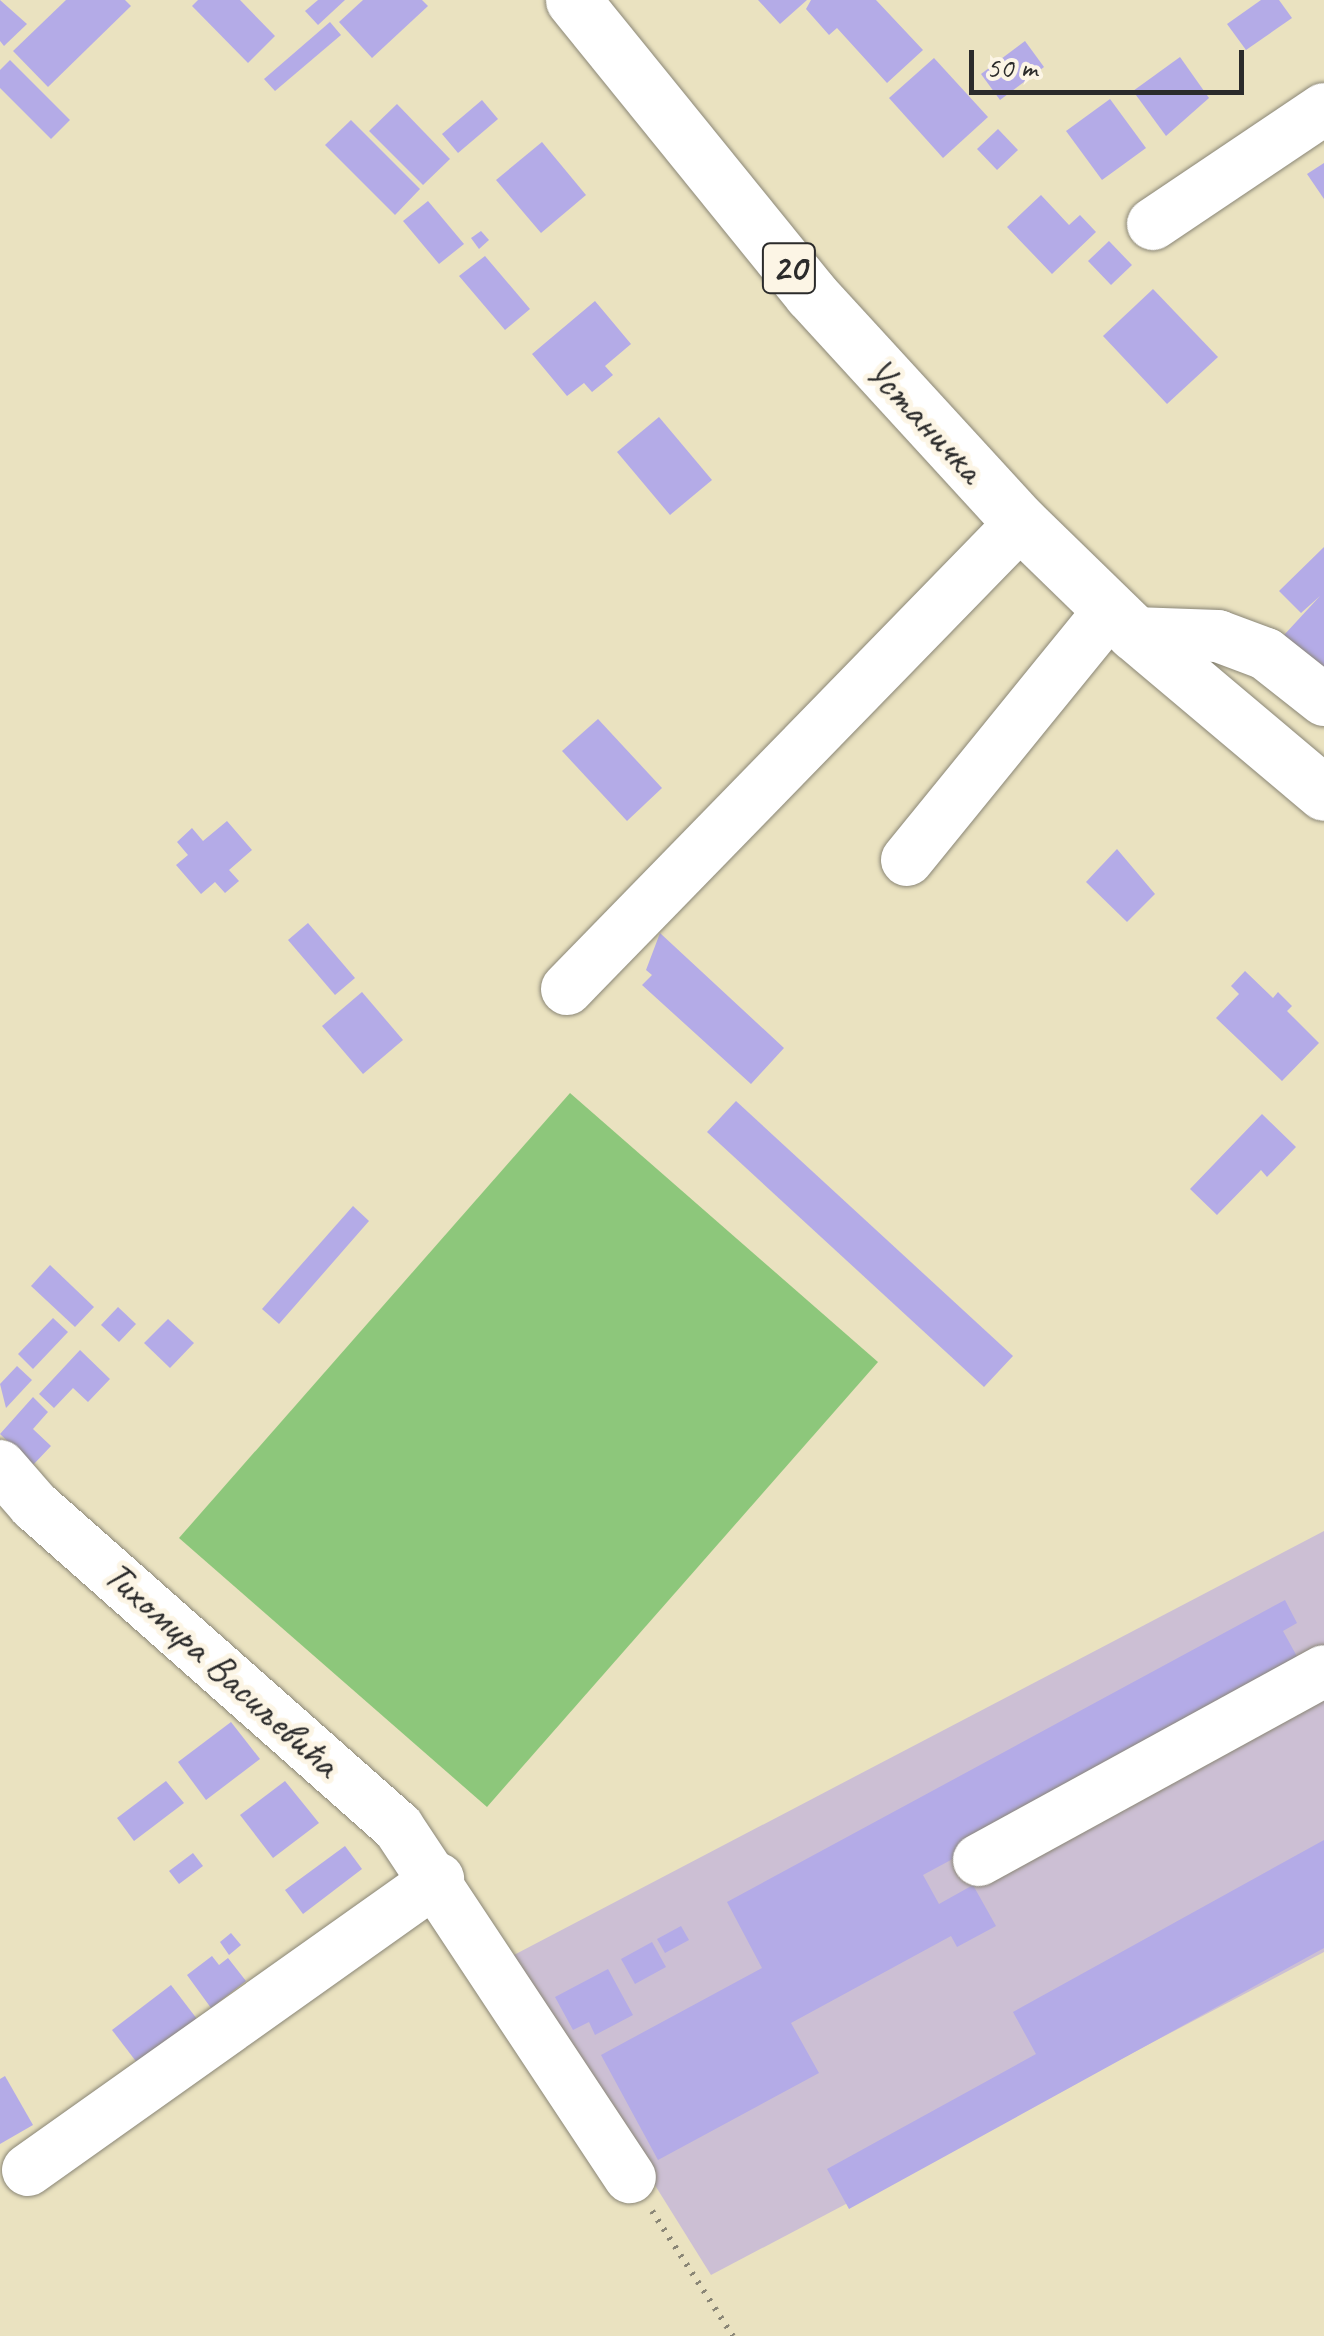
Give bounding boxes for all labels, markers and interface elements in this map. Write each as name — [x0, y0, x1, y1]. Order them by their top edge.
scale bar — [974, 30, 1249, 92]
text: 50 m — [986, 48, 1037, 86]
road number: 20 — [762, 235, 816, 301]
street label: Устаничка — [855, 348, 995, 492]
street label: Тихомира Васиљевића — [92, 1549, 352, 1789]

